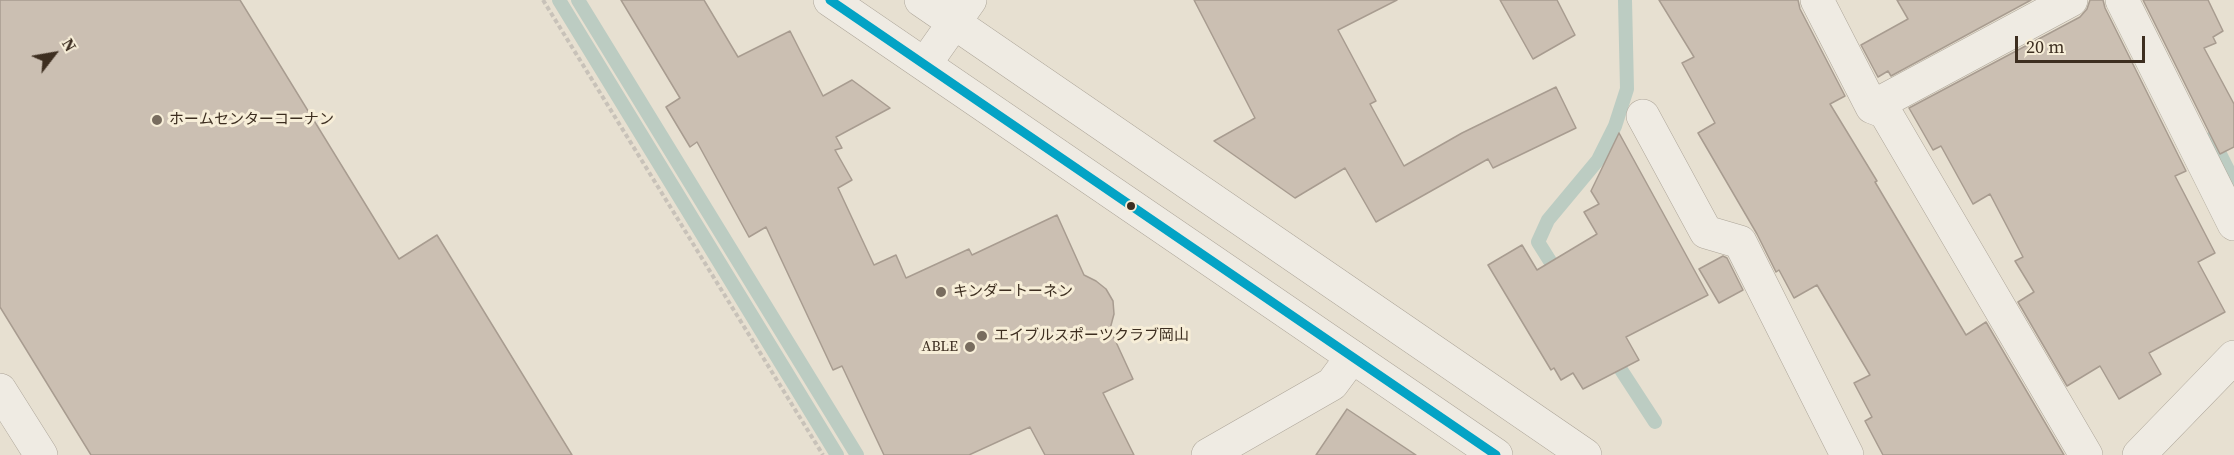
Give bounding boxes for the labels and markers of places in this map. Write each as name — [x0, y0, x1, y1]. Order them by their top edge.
place label: ホームセンターコーナン — [169, 111, 334, 129]
marker: ホームセンターコーナン — [150, 113, 164, 127]
unlabelled marker — [1125, 200, 1137, 212]
place label: キンダートーネン — [953, 283, 1073, 301]
marker: キンダートーネン — [934, 285, 948, 299]
place label: エイブルスポーツクラブ岡山 — [994, 327, 1189, 345]
marker: エイブルスポーツクラブ岡山 — [975, 329, 989, 343]
place label: ABLE — [921, 338, 958, 356]
marker: ABLE — [963, 340, 977, 354]

